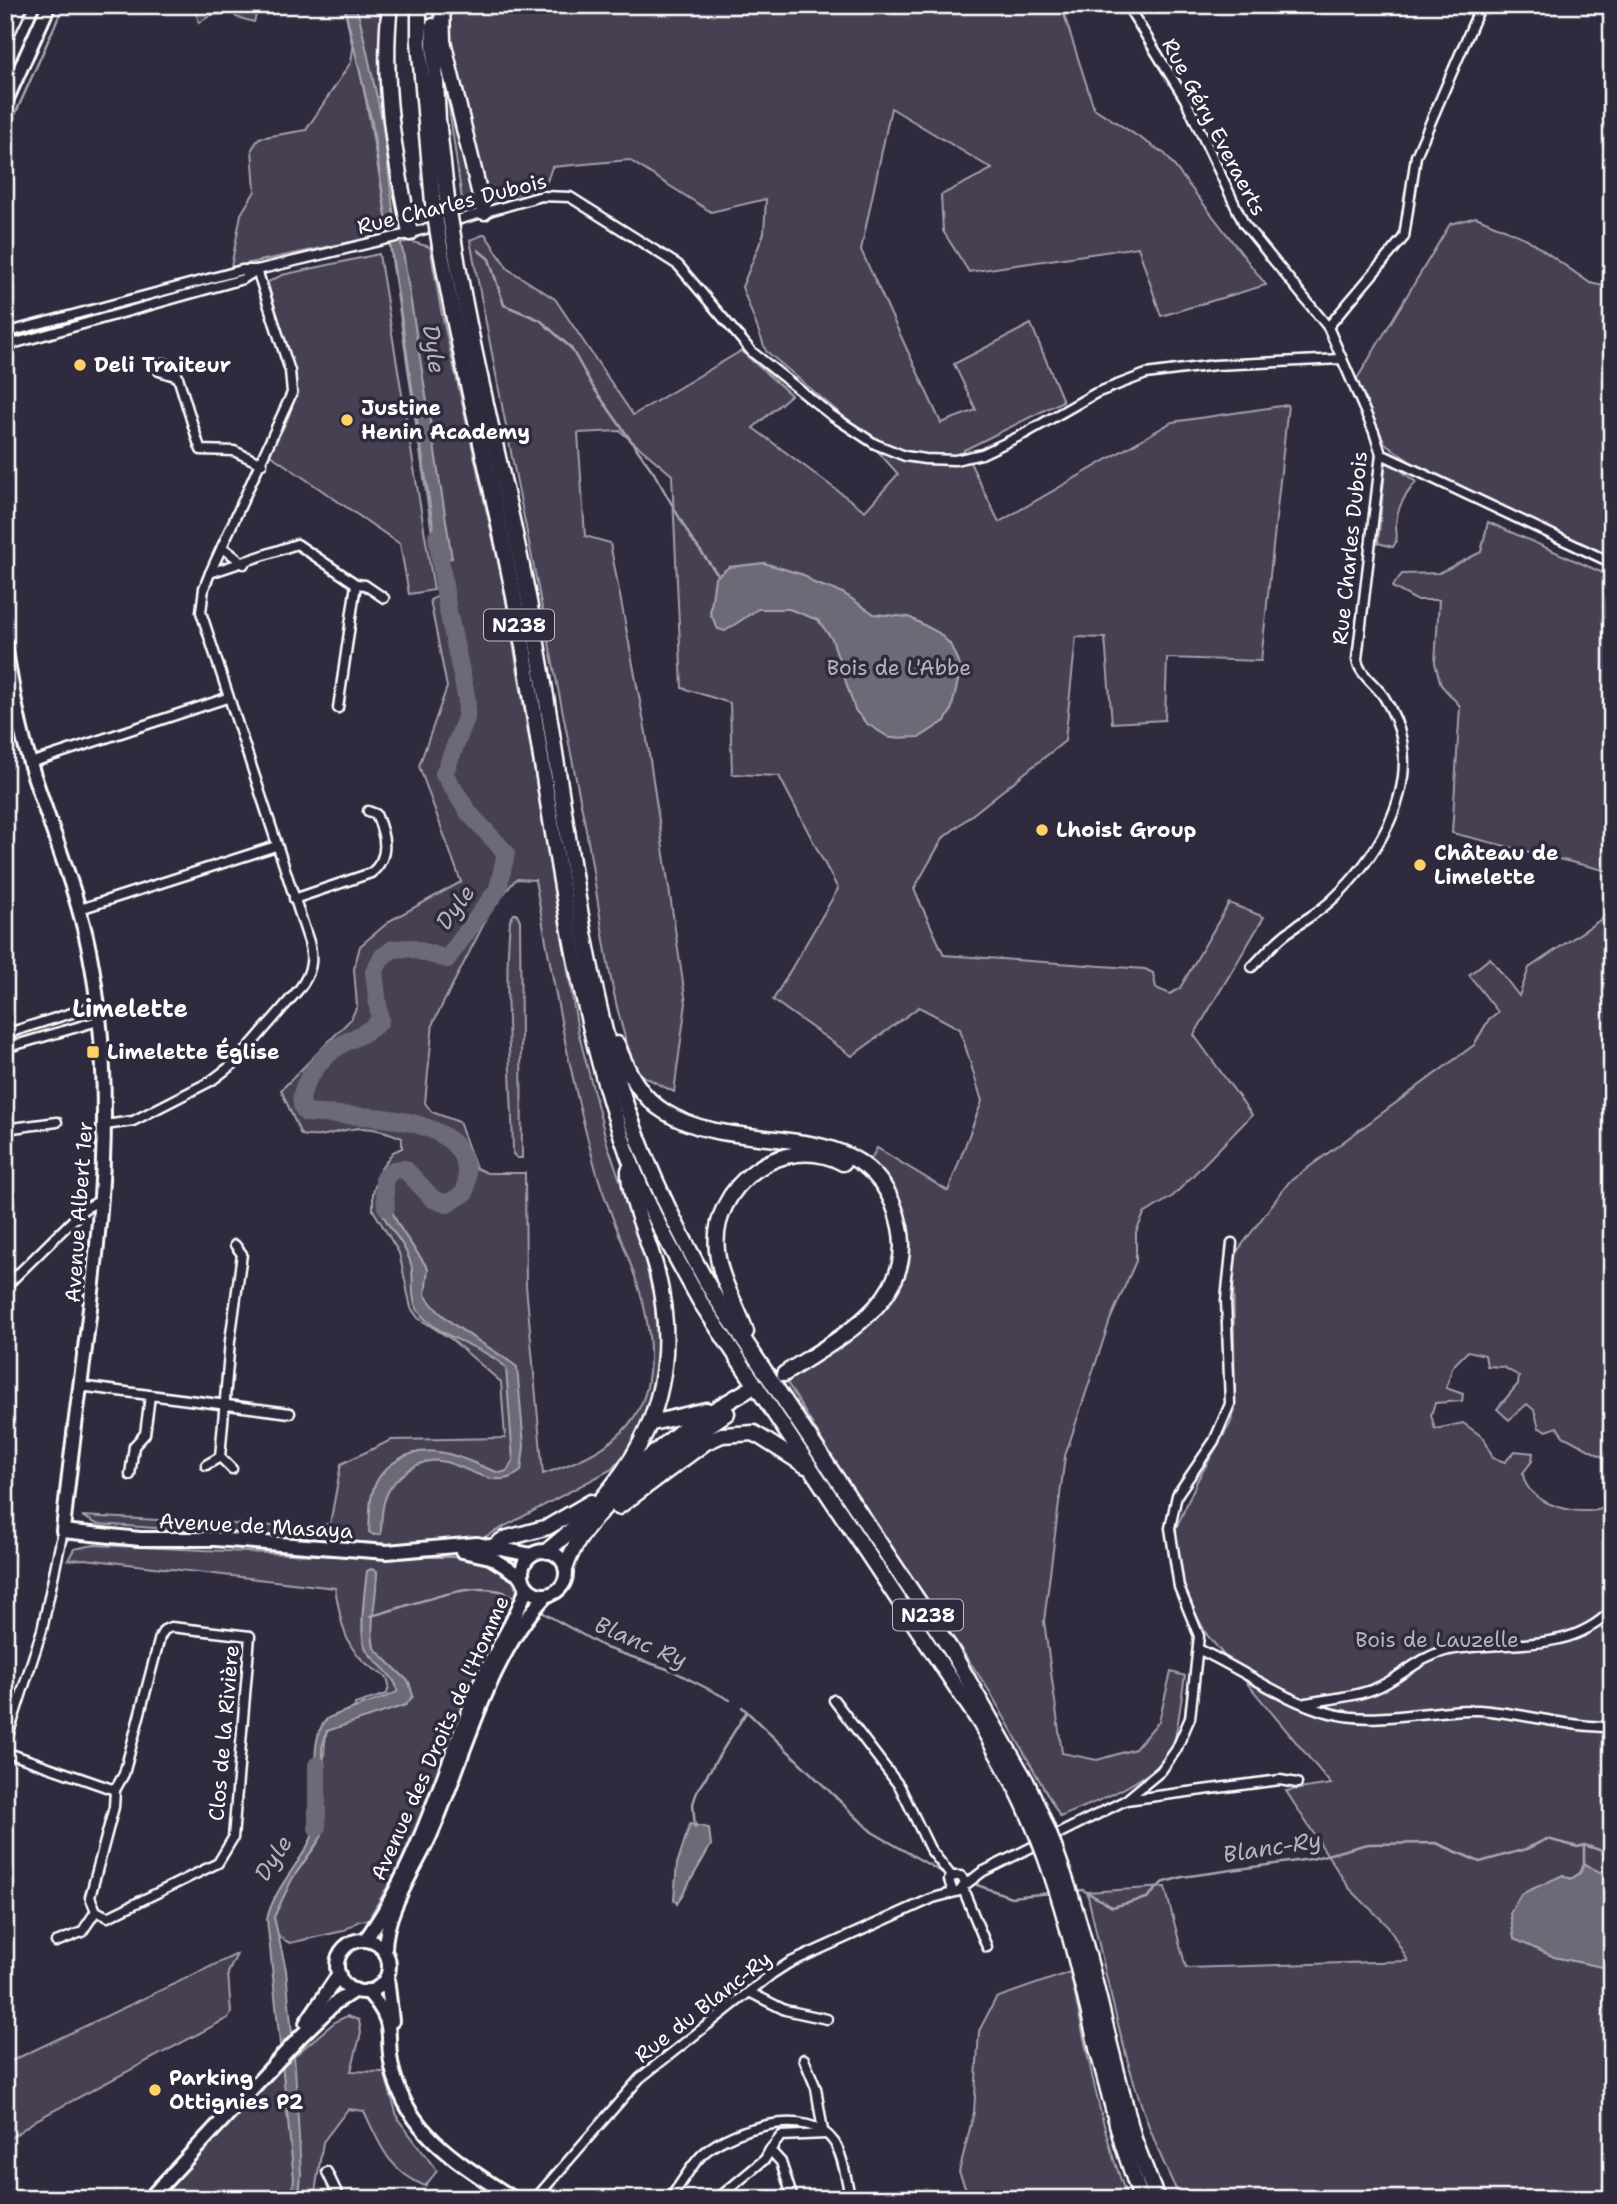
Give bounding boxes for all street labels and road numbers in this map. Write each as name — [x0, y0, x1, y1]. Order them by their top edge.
street label: Rue Géry Everaerts — [1155, 33, 1273, 221]
street label: Rue Charles Dubois — [354, 167, 550, 241]
street label: Rue Charles Dubois — [1326, 450, 1374, 646]
road number: N238 — [484, 610, 554, 640]
street label: Avenue Albert 1er — [59, 1120, 99, 1304]
street label: Avenue de Masaya — [158, 1507, 354, 1545]
street label: Avenue des Droits de l'Homme — [364, 1591, 516, 1885]
road number: N238 — [893, 1600, 963, 1630]
street label: Clos de la Rivière — [202, 1644, 246, 1822]
street label: Rue du Blanc-Ry — [629, 1945, 777, 2069]

